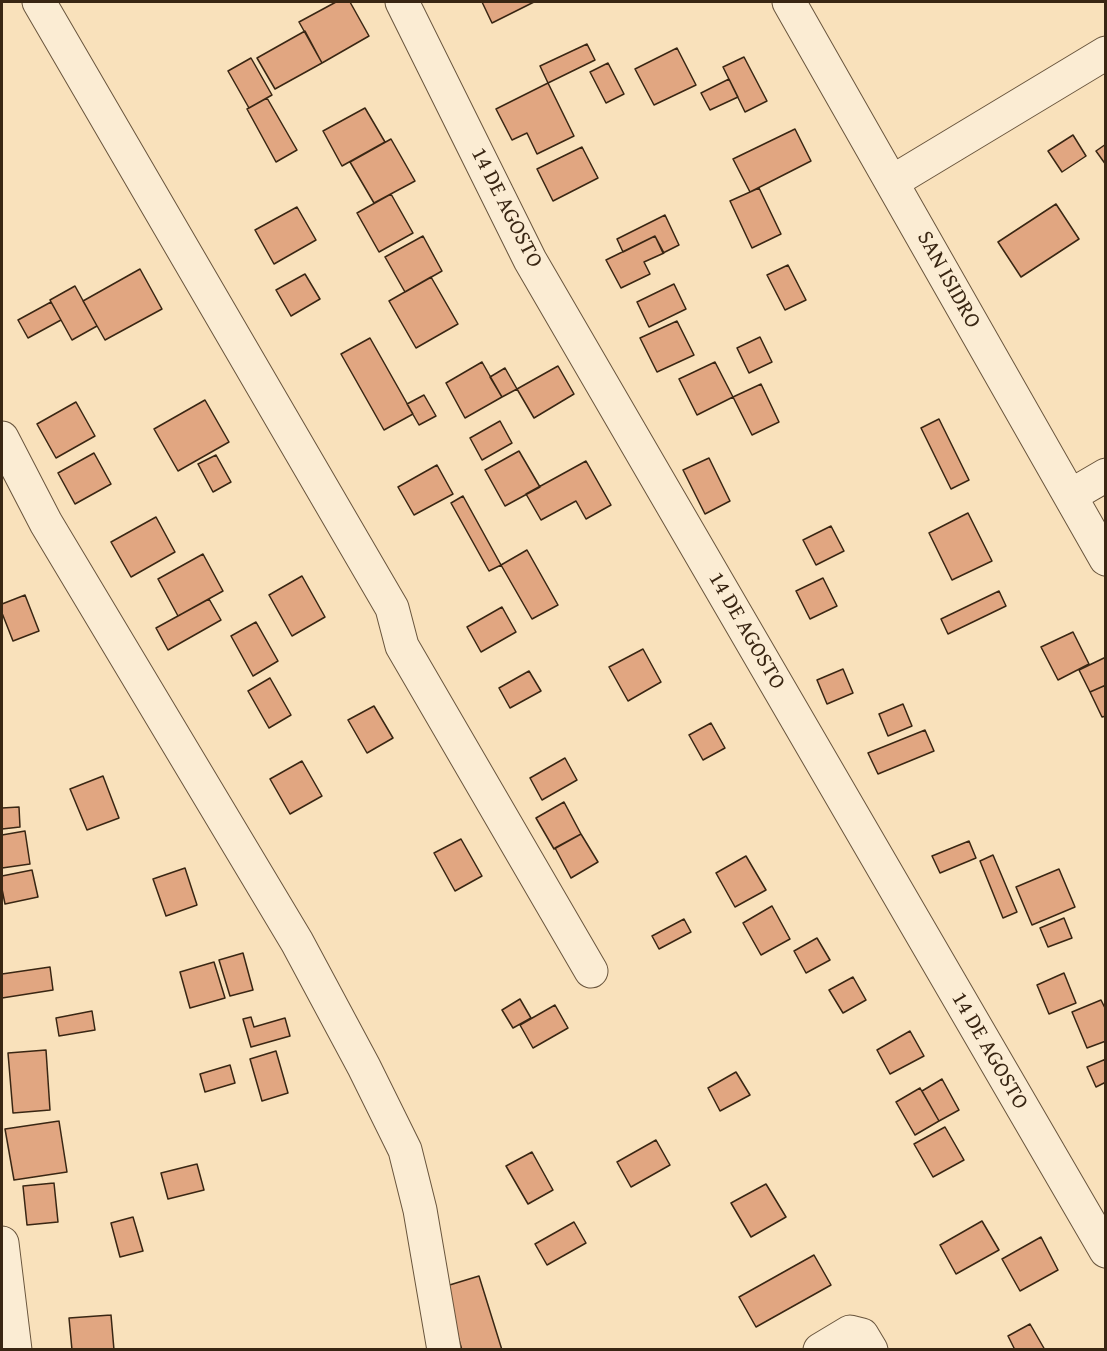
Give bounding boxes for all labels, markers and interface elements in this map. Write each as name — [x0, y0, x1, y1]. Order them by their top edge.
street label: 14 DE AGOSTO — [464, 144, 548, 272]
street label: SAN ISIDRO — [911, 227, 985, 333]
street label: 14 DE AGOSTO — [702, 568, 790, 694]
street label: 14 DE AGOSTO — [945, 988, 1033, 1114]

